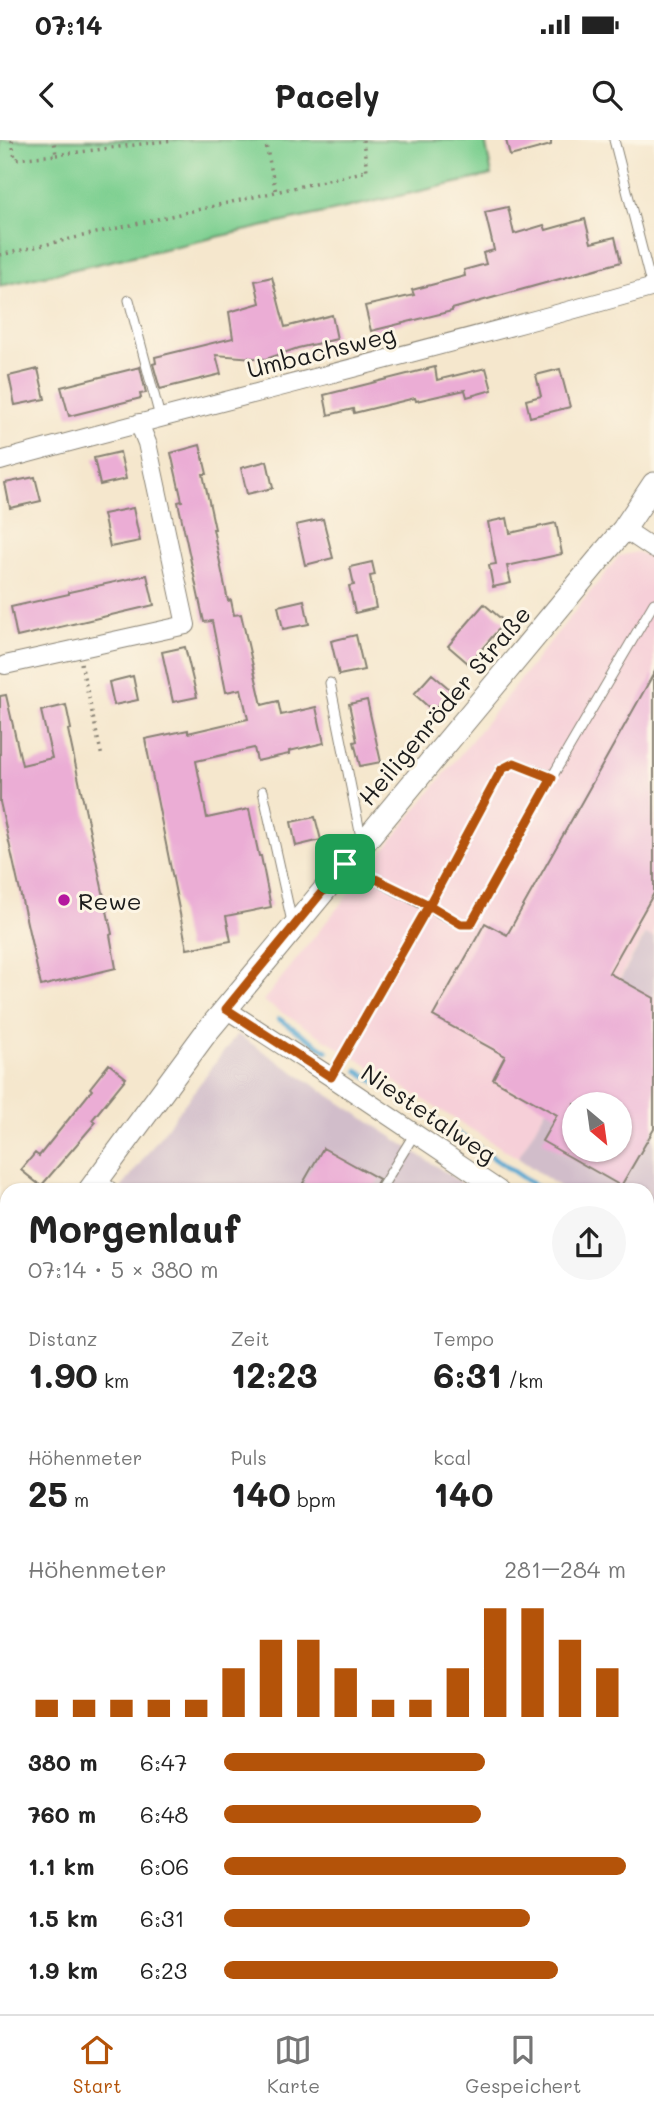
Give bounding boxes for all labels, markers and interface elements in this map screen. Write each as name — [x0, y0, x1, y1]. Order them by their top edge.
text: 07:14 — [35, 8, 102, 42]
text: Pacely — [274, 74, 380, 116]
icon: back — [28, 76, 66, 114]
icon: search — [588, 76, 626, 114]
street label: Umbachsweg — [243, 318, 399, 384]
street label: Heiligenröder Straße — [351, 599, 537, 811]
pin — [315, 834, 375, 894]
icon: arrive — [326, 845, 364, 883]
place label: Rewe — [78, 885, 142, 916]
marker: Rewe — [56, 892, 72, 908]
street label: Niestetalweg — [356, 1057, 502, 1169]
north arrow — [562, 1092, 632, 1162]
map controls — [562, 1092, 632, 1162]
text: Morgenlauf — [28, 1203, 240, 1253]
button: share — [552, 1206, 626, 1280]
text: 07:14 · 5 × 380 m — [28, 1254, 218, 1284]
text: Distanz — [28, 1326, 97, 1351]
text: Zeit — [231, 1326, 269, 1351]
text: Tempo — [433, 1326, 494, 1351]
text: 1.90 — [28, 1351, 98, 1397]
text: 12:23 — [231, 1351, 317, 1397]
text: 6:31 — [433, 1351, 502, 1397]
text: km — [98, 1368, 129, 1393]
text: /km — [502, 1368, 543, 1393]
text: Höhenmeter — [28, 1445, 142, 1470]
text: Puls — [231, 1445, 267, 1470]
text: kcal — [433, 1445, 471, 1470]
text: 25 — [28, 1470, 68, 1516]
text: 140 — [231, 1470, 291, 1516]
text: 140 — [433, 1470, 494, 1516]
text: m — [68, 1487, 89, 1512]
text: bpm — [291, 1487, 336, 1512]
text: Höhenmeter — [28, 1554, 166, 1584]
text: 281–284 m — [504, 1554, 626, 1584]
text: 380 m — [28, 1747, 97, 1777]
text: 6:47 — [140, 1747, 187, 1777]
text: 760 m — [28, 1799, 96, 1829]
text: 6:48 — [140, 1799, 188, 1829]
text: 1.1 km — [28, 1851, 94, 1881]
text: 6:06 — [140, 1851, 189, 1881]
text: 1.5 km — [28, 1903, 98, 1933]
text: 6:31 — [140, 1903, 185, 1933]
text: 1.9 km — [28, 1955, 98, 1985]
text: 6:23 — [140, 1955, 187, 1985]
tab: Start — [73, 2031, 122, 2098]
tab: Karte — [267, 2031, 320, 2098]
tab: Gespeichert — [465, 2031, 581, 2098]

